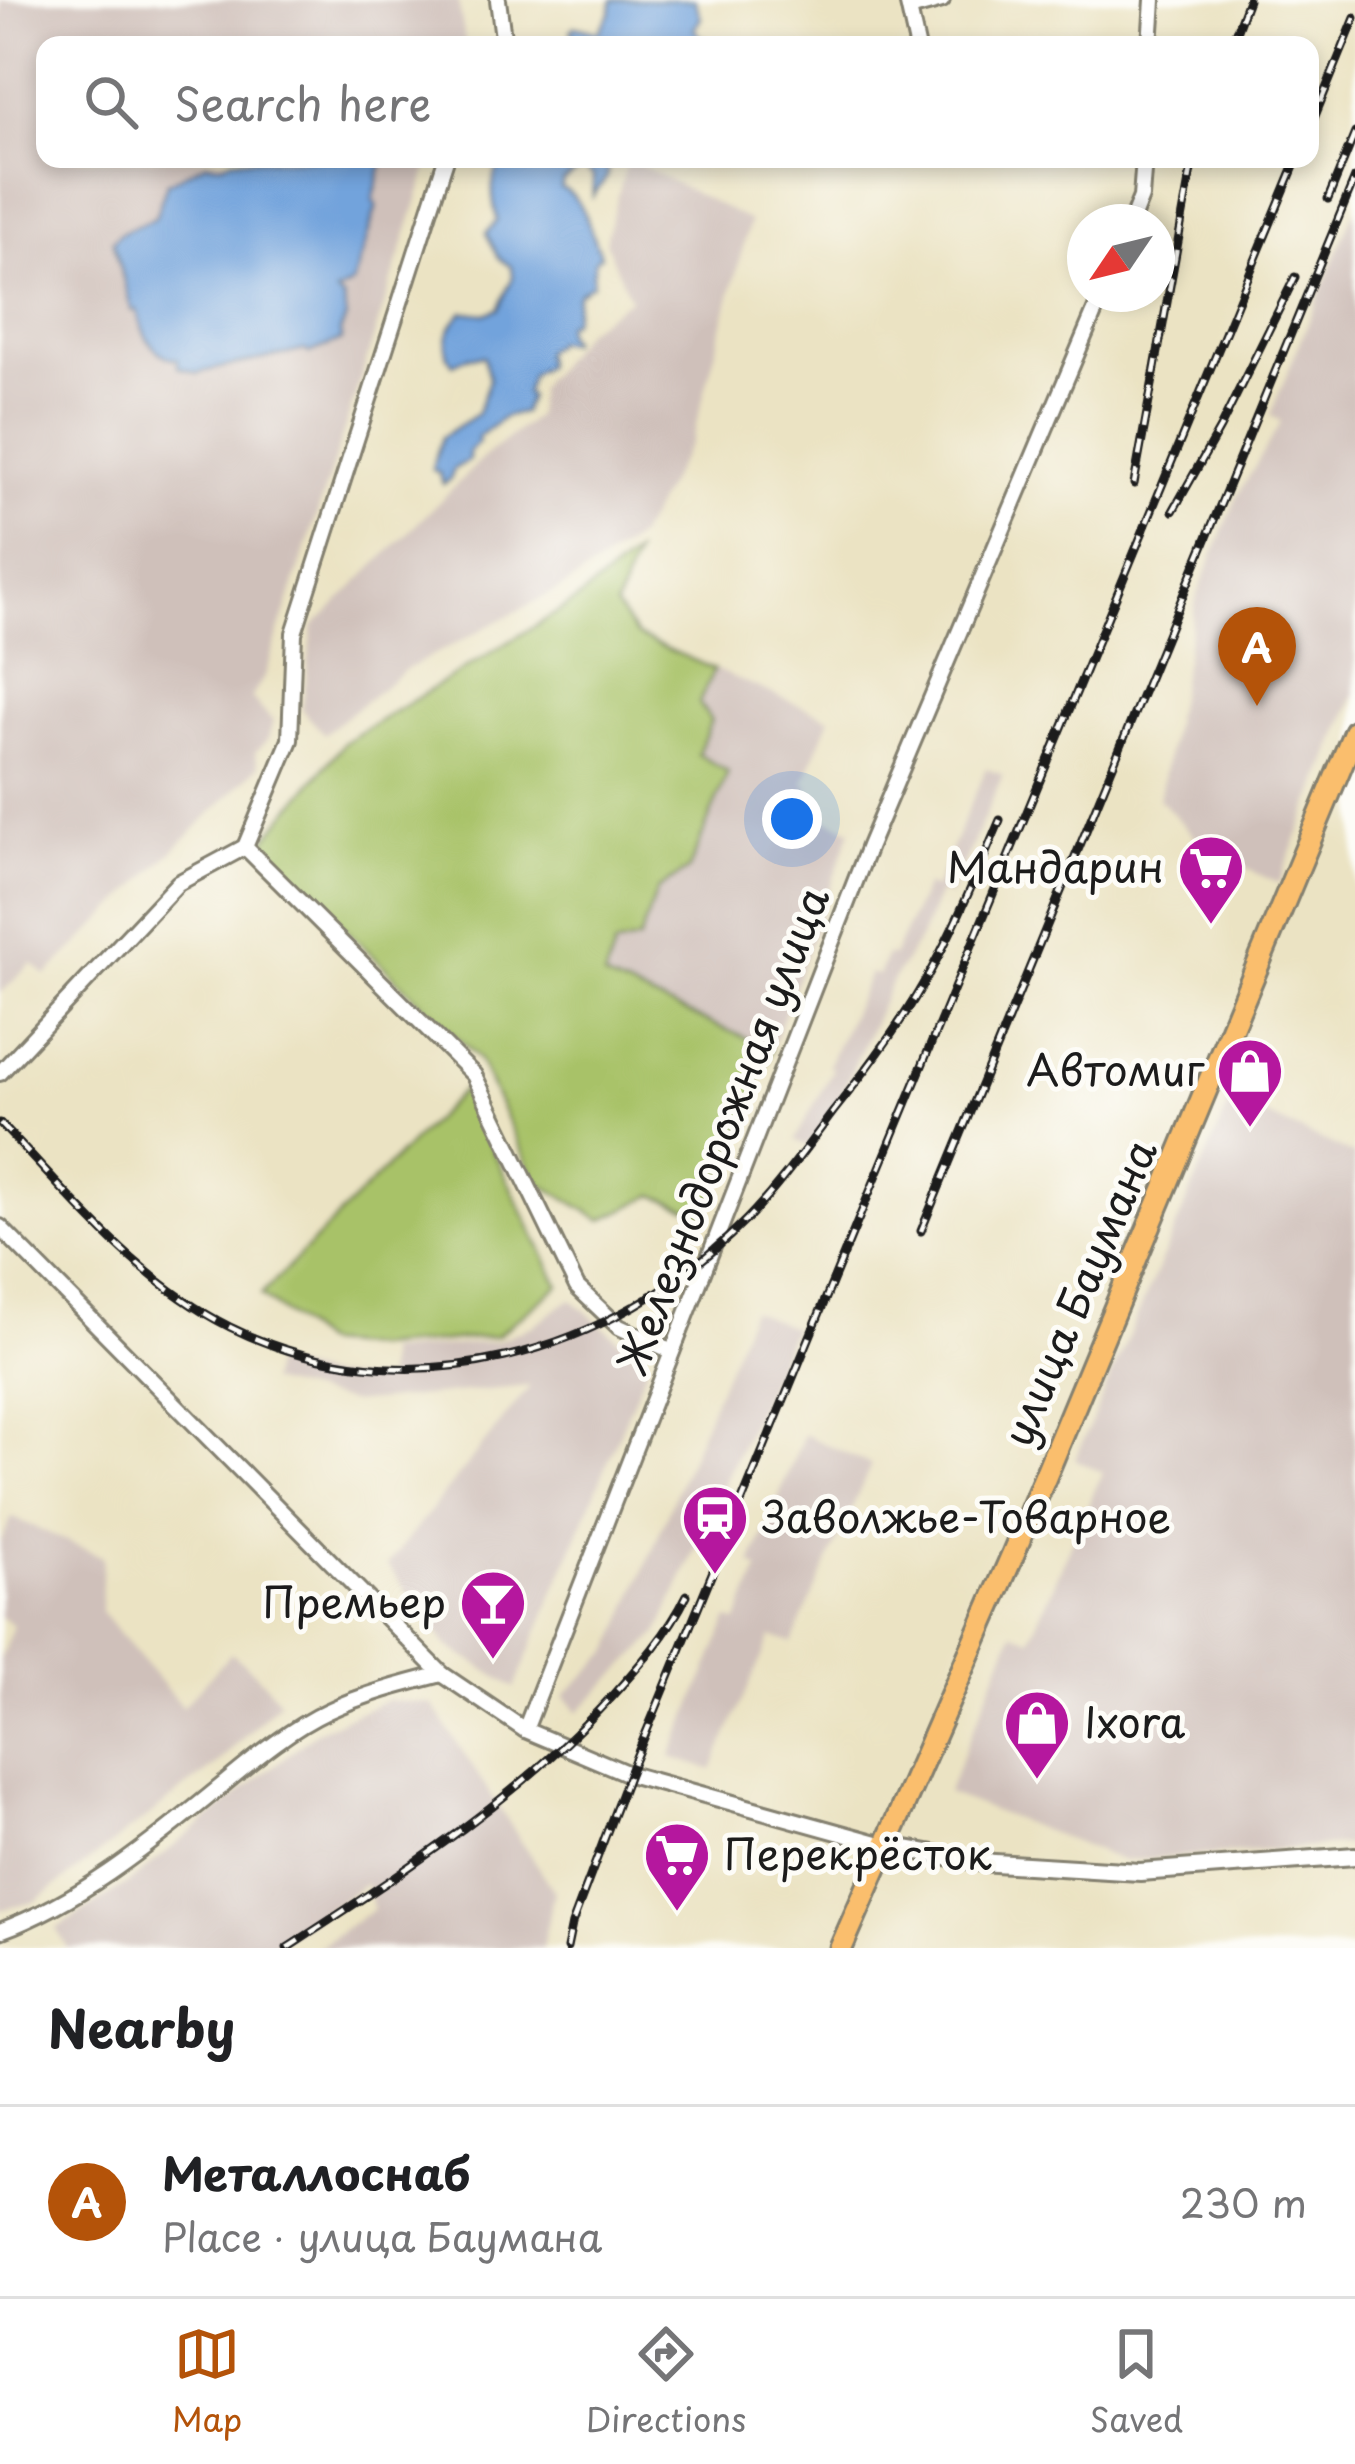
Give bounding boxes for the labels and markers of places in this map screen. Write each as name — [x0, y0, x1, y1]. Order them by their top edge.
pin: A — [1218, 607, 1296, 706]
supermarket icon: Мандарин — [1176, 833, 1246, 927]
place label: Мандарин — [947, 834, 1164, 897]
shop icon: Автомиг — [1215, 1036, 1285, 1130]
place label: Автомиг — [1026, 1037, 1205, 1100]
station icon: Заволжье-Товарное — [680, 1483, 750, 1577]
place label: Заволжье-Товарное — [762, 1484, 1171, 1547]
bar icon: Премьер — [458, 1568, 528, 1662]
place label: Премьер — [263, 1569, 446, 1632]
shop icon: Ixora — [1002, 1688, 1072, 1782]
place label: Ixora — [1084, 1689, 1186, 1752]
supermarket icon: Перекрёсток — [642, 1820, 712, 1914]
place label: Перекрёсток — [724, 1821, 992, 1884]

